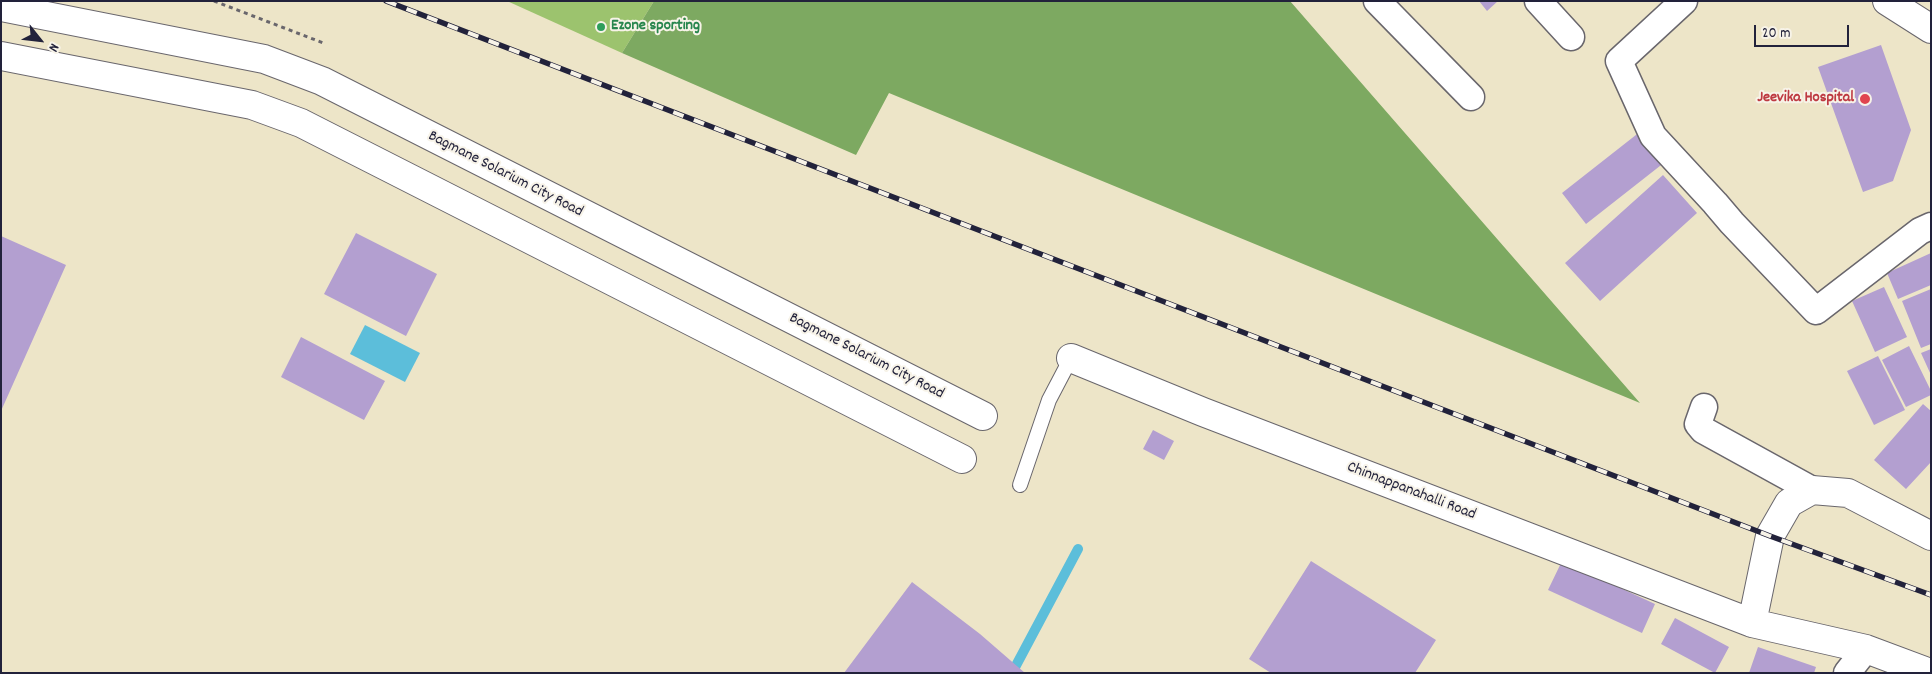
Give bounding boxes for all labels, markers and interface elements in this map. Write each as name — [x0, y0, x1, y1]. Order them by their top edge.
north arrow — [15, 15, 65, 65]
scale bar — [1757, 15, 1852, 47]
place label: Ezone sporting — [611, 17, 700, 37]
marker: Ezone sporting — [595, 21, 607, 33]
text: 20 m — [1762, 23, 1790, 45]
text: N — [43, 39, 64, 55]
place label: Jeevika Hospital — [1757, 89, 1854, 109]
marker: Jeevika Hospital — [1858, 92, 1872, 106]
street label: Bagmane Solarium City Road — [424, 128, 586, 222]
street label: Bagmane Solarium City Road — [785, 310, 947, 404]
street label: Chinnappanahalli Road — [1344, 459, 1478, 525]

